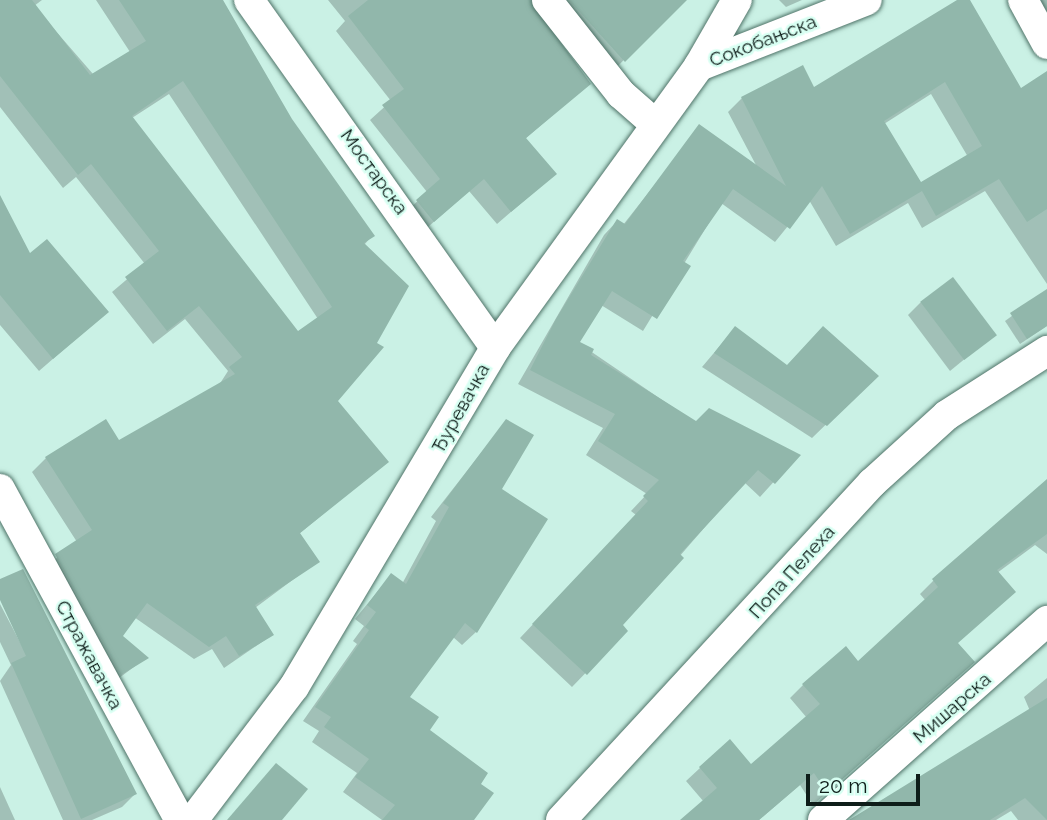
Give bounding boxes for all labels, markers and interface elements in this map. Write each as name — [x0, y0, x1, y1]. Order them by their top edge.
street label: Сокобањска — [706, 10, 820, 72]
street label: Мостарска — [335, 125, 413, 219]
street label: Ђуревачка — [427, 360, 495, 456]
street label: Попа Пелеха — [744, 521, 840, 623]
street label: Стражавачка — [51, 597, 127, 713]
street label: Мишарска — [908, 668, 996, 748]
scale bar — [809, 760, 923, 804]
text: 20 m — [819, 773, 867, 798]

